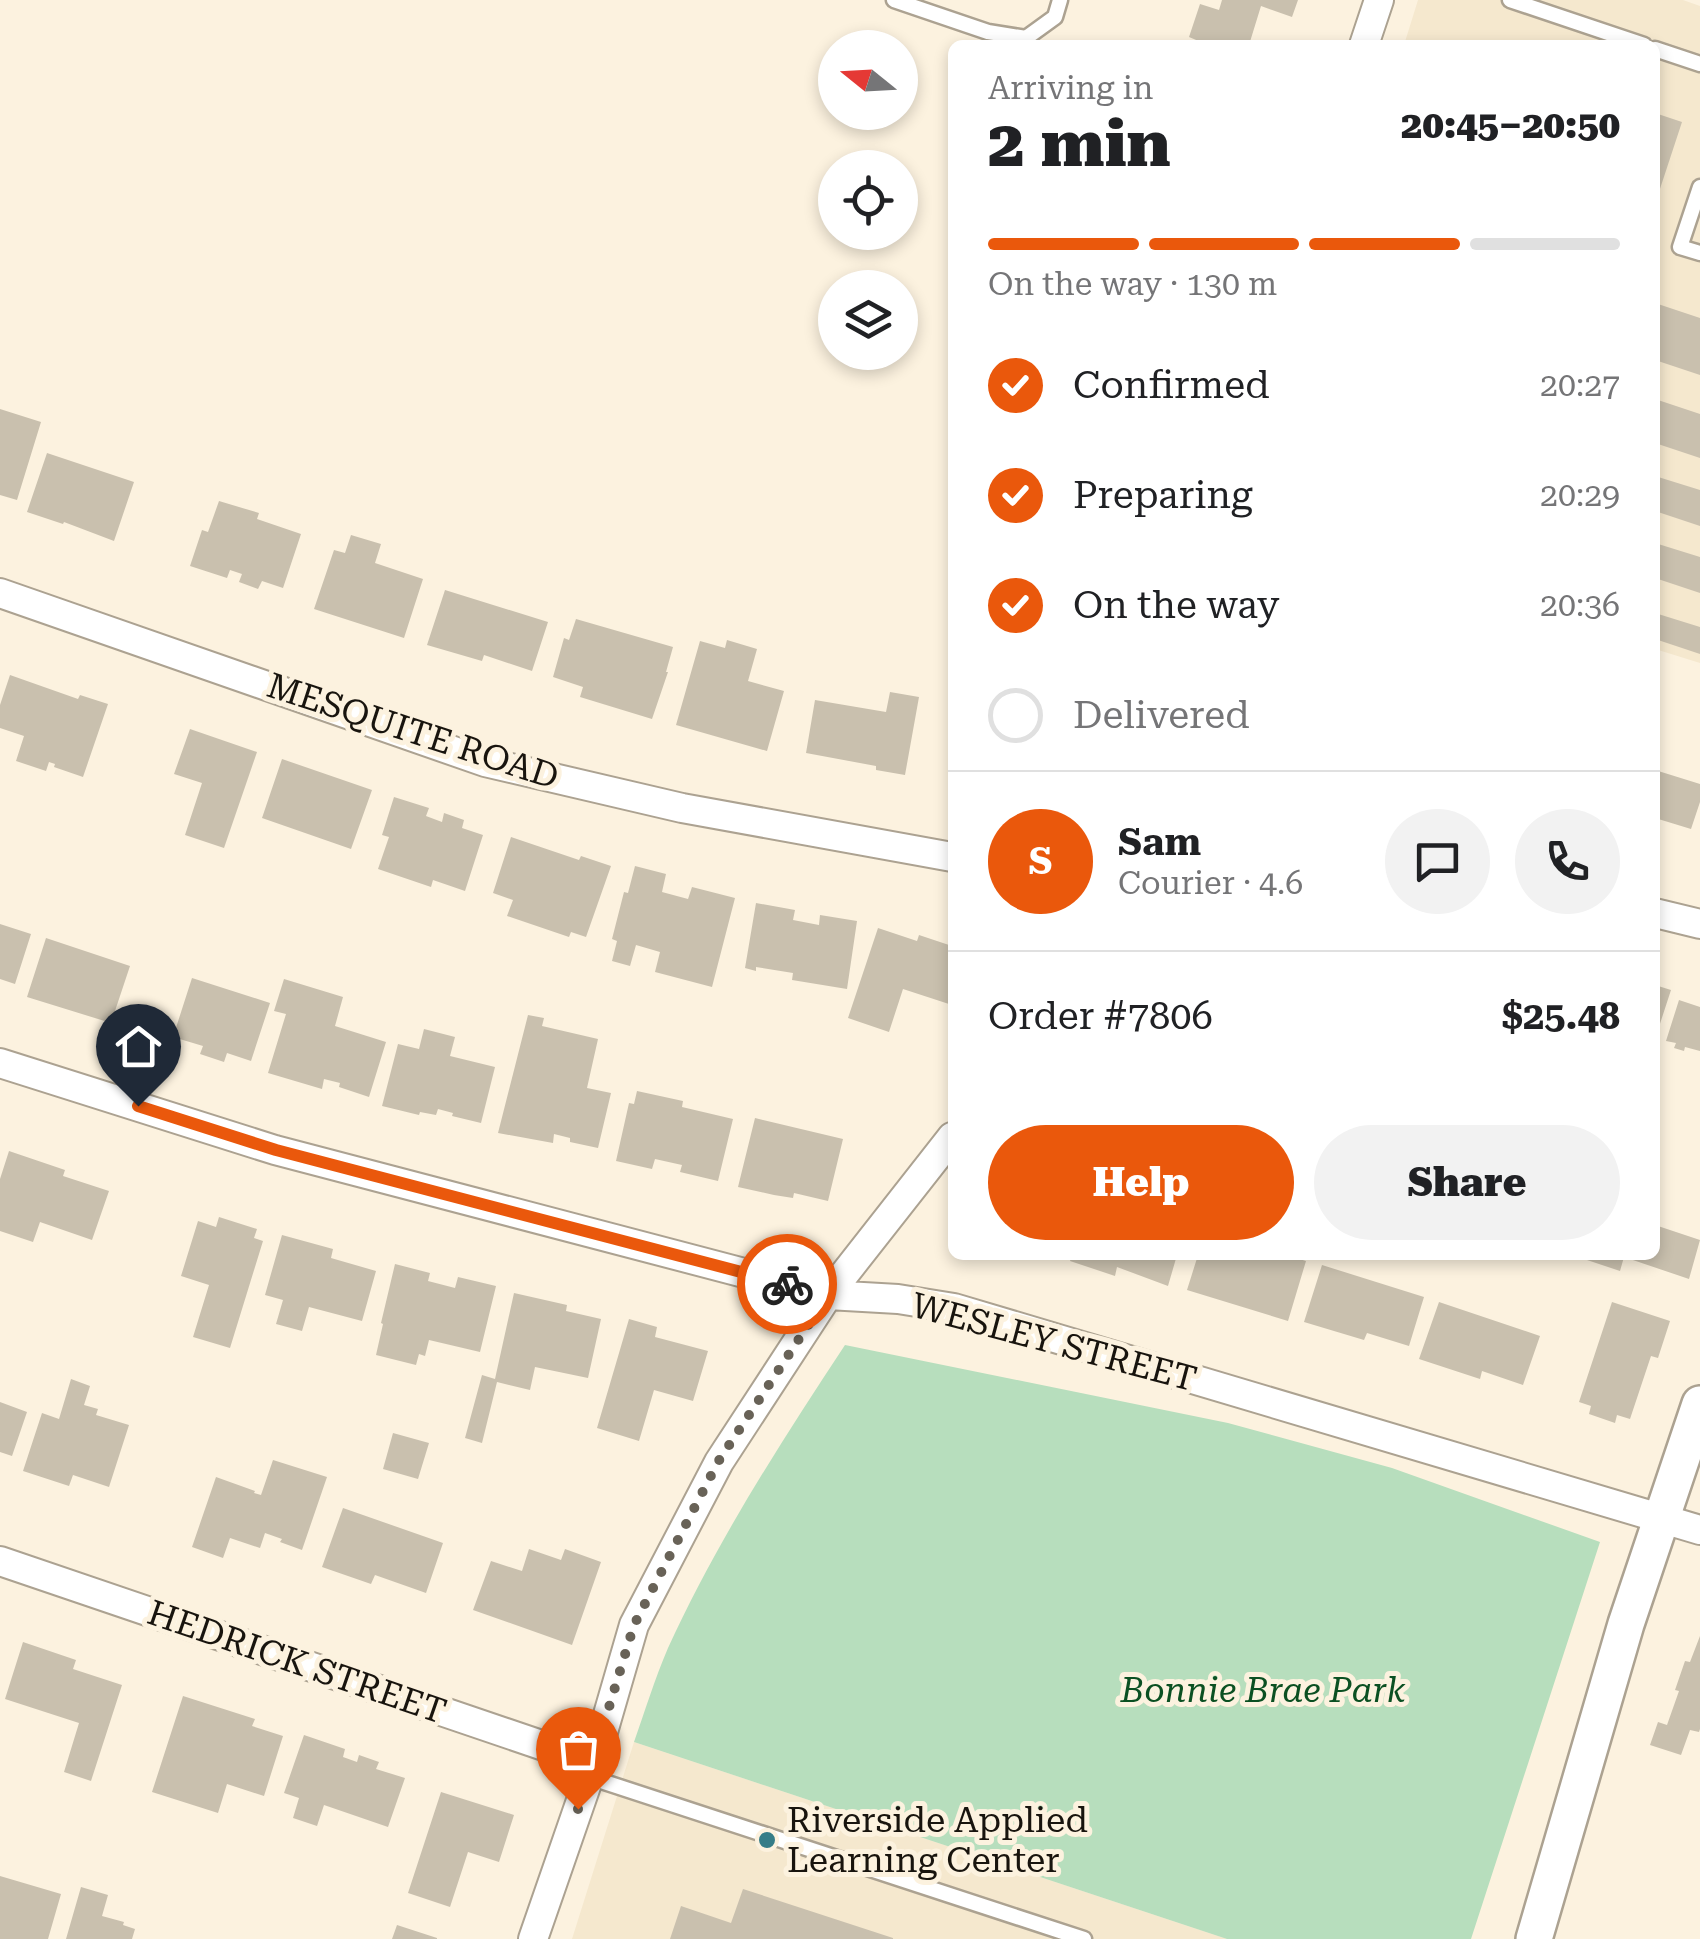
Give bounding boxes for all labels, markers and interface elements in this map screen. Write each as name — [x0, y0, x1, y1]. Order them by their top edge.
north arrow — [818, 30, 918, 130]
map controls — [818, 30, 918, 370]
text: Arriving in — [988, 69, 1153, 107]
text: 20:45–20:50 — [1401, 103, 1620, 147]
text: 2 min — [988, 106, 1171, 182]
button: locate — [818, 150, 918, 250]
text: On the way · 130 m — [988, 265, 1277, 303]
button: layers — [818, 270, 918, 370]
icon: check — [988, 358, 1043, 413]
text: Confirmed — [1073, 363, 1270, 407]
text: 20:27 — [1540, 366, 1620, 404]
icon: check — [988, 468, 1043, 523]
text: Preparing — [1073, 473, 1253, 517]
text: 20:29 — [1540, 476, 1620, 514]
icon: check — [988, 578, 1043, 633]
text: On the way — [1073, 583, 1279, 627]
text: 20:36 — [1540, 586, 1620, 624]
street label: MESQUITE ROAD — [262, 665, 564, 798]
text: Delivered — [1073, 693, 1250, 737]
button: chat — [1385, 809, 1490, 914]
button: phone — [1515, 809, 1620, 914]
text: Sam — [1118, 820, 1201, 864]
text: S — [1029, 839, 1052, 883]
text: Courier · 4.6 — [1118, 864, 1303, 902]
text: Order #7806 — [988, 994, 1213, 1038]
text: $25.48 — [1502, 994, 1620, 1038]
pin — [96, 1004, 181, 1107]
icon: home — [111, 1019, 166, 1074]
button: Help — [988, 1125, 1294, 1240]
button: Share — [1314, 1125, 1620, 1240]
courier — [737, 1234, 837, 1334]
icon: bike — [760, 1257, 815, 1312]
street label: WESLEY STREET — [907, 1285, 1201, 1400]
street label: HEDRICK STREET — [142, 1592, 451, 1733]
park label: Bonnie Brae Park — [1120, 1670, 1405, 1711]
pin — [536, 1707, 621, 1810]
icon: bag — [551, 1722, 606, 1777]
place label: Riverside Applied Learning Center — [787, 1800, 1088, 1881]
marker: Riverside Applied Learning Center — [756, 1829, 778, 1851]

